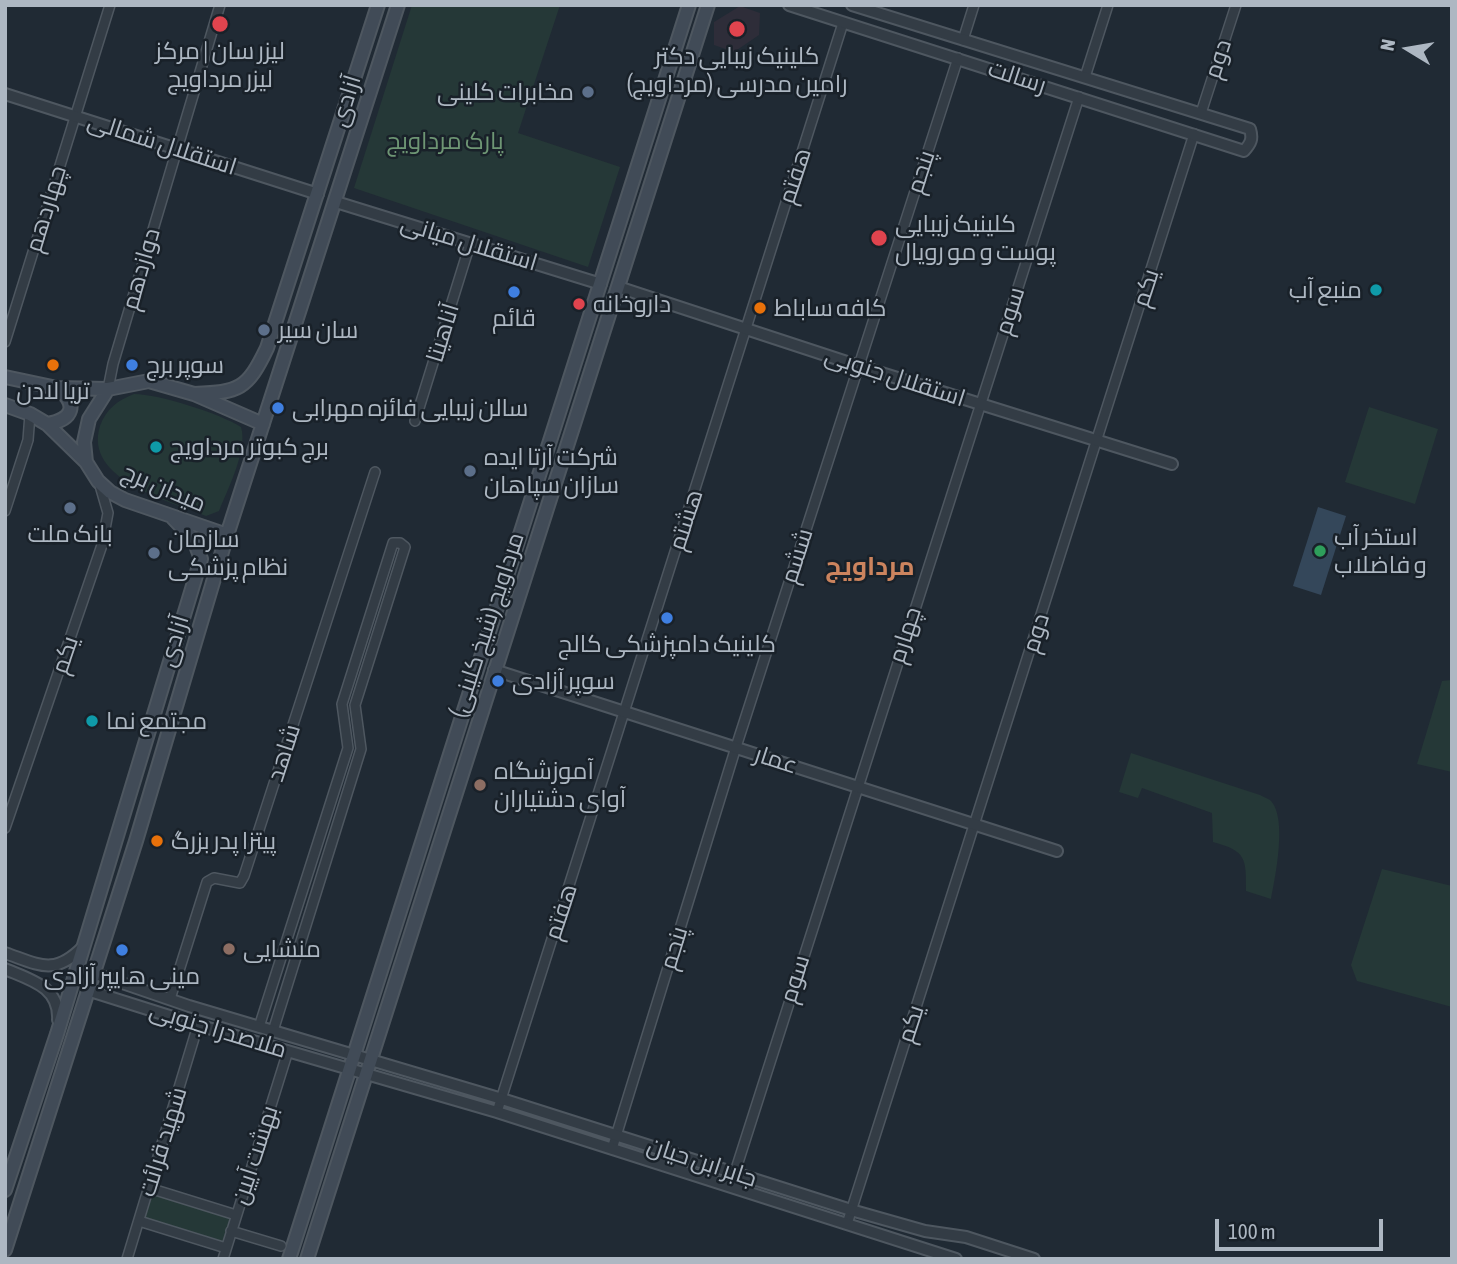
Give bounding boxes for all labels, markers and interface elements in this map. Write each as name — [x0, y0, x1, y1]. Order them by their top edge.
marker: لیزر سان | مرکز لیزر مرداویج — [210, 14, 230, 34]
north arrow — [1373, 14, 1443, 84]
marker: کلینیک زیبایی دکتر رامین مدرسی (مرداویج) — [727, 19, 747, 39]
street label: دوم — [1198, 36, 1238, 82]
place label: لیزر سان | مرکز لیزر مرداویج — [155, 37, 285, 93]
text: N — [1376, 37, 1399, 53]
place label: کلینیک زیبایی دکتر رامین مدرسی (مرداویج) — [627, 42, 847, 98]
street label: رسالت — [984, 54, 1050, 100]
street label: آزادی — [325, 72, 367, 130]
place label: مخابرات کلینی — [437, 78, 574, 106]
marker: مخابرات کلینی — [580, 84, 596, 100]
street label: استقلال شمالی — [84, 106, 240, 182]
park label: پارک مرداویج — [386, 127, 504, 155]
street label: هفتم — [772, 144, 818, 208]
street label: پنجم — [901, 147, 941, 197]
street label: چهاردهم — [19, 162, 73, 256]
street label: استقلال میانی — [397, 209, 541, 277]
place label: کلینیک زیبایی پوست و مو رویال — [895, 210, 1056, 266]
street label: دوازدهم — [116, 225, 166, 313]
marker: کلینیک زیبایی پوست و مو رویال — [869, 228, 889, 248]
street label: یکم — [1126, 265, 1166, 311]
place label: منبع آب — [1289, 276, 1362, 304]
marker: منبع آب — [1368, 282, 1384, 298]
street label: سوم — [989, 283, 1031, 339]
marker: قائم — [506, 284, 522, 300]
place label: داروخانه — [593, 290, 671, 318]
place label: کافه ساباط — [774, 294, 887, 322]
marker: داروخانه — [571, 296, 587, 312]
street label: آناهیتا — [420, 300, 466, 366]
marker: کافه ساباط — [752, 300, 768, 316]
place label: قائم — [492, 304, 536, 332]
place label: سان سیر — [278, 316, 358, 344]
marker: سان سیر — [256, 322, 272, 338]
street label: استقلال جنوبی — [821, 341, 969, 413]
place label: سوپر برج — [146, 351, 224, 379]
marker: تریا لادن — [45, 357, 61, 373]
marker: سوپر برج — [124, 357, 140, 373]
place label: تریا لادن — [16, 377, 90, 405]
place label: سالن زیبایی فائزه مهرابی — [292, 394, 528, 422]
marker: سالن زیبایی فائزه مهرابی — [270, 400, 286, 416]
place label: برج کبوتر مرداویج — [170, 433, 329, 461]
marker: برج کبوتر مرداویج — [148, 439, 164, 455]
place label: شرکت آرتا ایده سازان سپاهان — [484, 443, 619, 499]
street label: میدان برج — [118, 457, 210, 519]
marker: شرکت آرتا ایده سازان سپاهان — [462, 463, 478, 479]
street label: هشتم — [663, 486, 709, 554]
marker: بانک ملت — [62, 500, 78, 516]
place label: بانک ملت — [27, 520, 113, 548]
place label: استخر آب و فاضلاب — [1334, 523, 1427, 579]
place label: سازمان نظام پزشکی — [168, 525, 288, 581]
street label: ششم — [775, 525, 819, 587]
street label: مرداویج (شیخ کلینی) — [443, 529, 531, 721]
marker: استخر آب و فاضلاب — [1312, 543, 1328, 559]
marker: سازمان نظام پزشکی — [146, 545, 162, 561]
district label: مرداویج — [825, 551, 915, 583]
street label: چهارم — [882, 603, 928, 667]
marker: کلینیک دامپزشکی کالج — [659, 610, 675, 626]
street label: دوم — [1016, 610, 1056, 656]
street label: آزادی — [153, 612, 195, 670]
place label: کلینیک دامپزشکی کالج — [558, 630, 776, 658]
street label: یکم — [45, 632, 85, 678]
place label: سوپر آزادی — [512, 667, 615, 695]
marker: سوپر آزادی — [490, 673, 506, 689]
place label: مجتمع نما — [106, 707, 207, 735]
marker: مجتمع نما — [84, 713, 100, 729]
street label: شاهد — [261, 721, 307, 785]
street label: عمار — [751, 740, 801, 780]
place label: آموزشگاه آوای دشتیاران — [494, 757, 626, 813]
marker: آموزشگاه آوای دشتیاران — [472, 777, 488, 793]
place label: پیتزا پدر بزرگ — [171, 827, 276, 855]
marker: پیتزا پدر بزرگ — [149, 833, 165, 849]
street label: هفتم — [538, 880, 584, 944]
street label: پنجم — [654, 923, 694, 973]
place label: منشایی — [243, 935, 321, 963]
marker: منشایی — [221, 941, 237, 957]
marker: مینی هایپر آزادی — [114, 942, 130, 958]
street label: سوم — [774, 951, 816, 1007]
place label: مینی هایپر آزادی — [44, 962, 200, 990]
street label: ملاصدرا جنوبی — [146, 995, 290, 1065]
street label: یکم — [891, 1001, 931, 1047]
street label: شهید قرائت — [133, 1084, 193, 1200]
street label: بهشت آیین — [225, 1102, 285, 1208]
street label: جابر ابن حیان — [643, 1131, 761, 1193]
scale bar — [1219, 1204, 1387, 1248]
text: 100 m — [1228, 1219, 1276, 1243]

